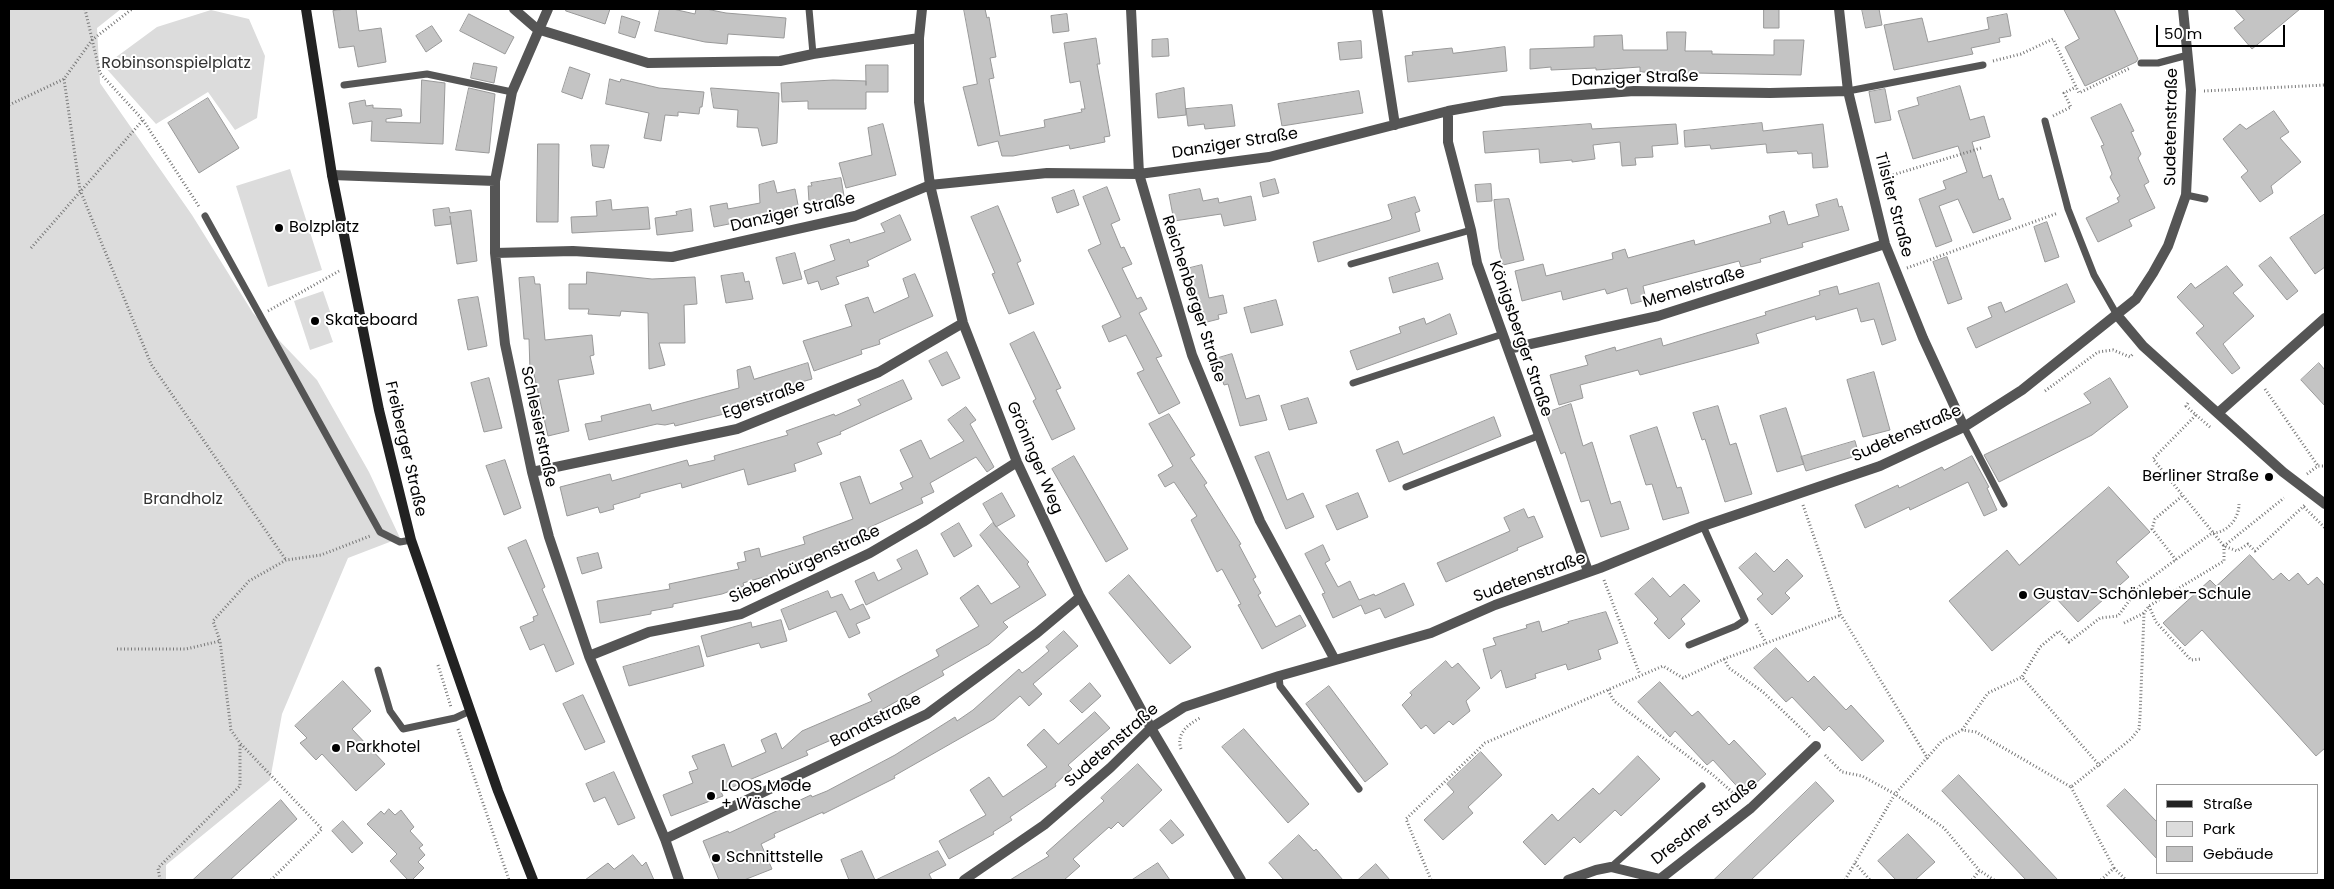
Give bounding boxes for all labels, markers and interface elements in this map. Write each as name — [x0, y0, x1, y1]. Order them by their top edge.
scale bar — [2159, 15, 2288, 47]
text: 50 m — [2164, 23, 2202, 44]
park label: Robinsonspielplatz — [101, 54, 251, 74]
street label: Danziger Straße — [1571, 67, 1699, 91]
street label: Sudetenstraße — [2161, 68, 2183, 186]
street label: Danziger Straße — [1171, 125, 1299, 163]
street label: Tilsiter Straße — [1870, 151, 1916, 259]
street label: Danziger Straße — [729, 189, 857, 237]
street label: Reichenberger Straße — [1157, 213, 1229, 385]
place label: Bolzplatz — [289, 218, 359, 238]
marker: Bolzplatz — [273, 222, 285, 234]
street label: Königsberger Straße — [1484, 259, 1556, 419]
street label: Memelstraße — [1641, 263, 1747, 313]
place label: Skateboard — [325, 311, 418, 331]
marker: Skateboard — [309, 315, 321, 327]
street label: Schlesierstraße — [516, 365, 560, 489]
street label: Egerstraße — [720, 376, 808, 424]
street label: Freiberger Straße — [380, 379, 430, 519]
street label: Gröninger Weg — [1002, 399, 1066, 517]
street label: Sudetenstraße — [1849, 401, 1965, 467]
place label: Berliner Straße — [2142, 467, 2259, 487]
marker: Berliner Straße — [2263, 471, 2275, 483]
park label: Brandholz — [143, 490, 223, 510]
street label: Siebenbürgenstraße — [727, 522, 883, 608]
street label: Sudetenstraße — [1471, 549, 1589, 607]
place label: Gustav-Schönleber-Schule — [2033, 585, 2251, 605]
marker: Gustav-Schönleber-Schule — [2017, 589, 2029, 601]
street label: Banatstraße — [827, 690, 925, 752]
street label: Sudetenstraße — [1061, 700, 1163, 792]
place label: Parkhotel — [346, 738, 420, 758]
marker: Parkhotel — [330, 742, 342, 754]
street label: Dresdner Straße — [1648, 775, 1762, 869]
place label: LOOS Mode + Wäsche — [721, 777, 811, 815]
legend — [2156, 784, 2319, 874]
marker: LOOS Mode + Wäsche — [705, 790, 717, 802]
text: Straße — [2203, 793, 2253, 814]
text: Park — [2203, 818, 2235, 839]
text: Gebäude — [2203, 843, 2273, 864]
place label: Schnittstelle — [726, 848, 823, 868]
marker: Schnittstelle — [710, 852, 722, 864]

